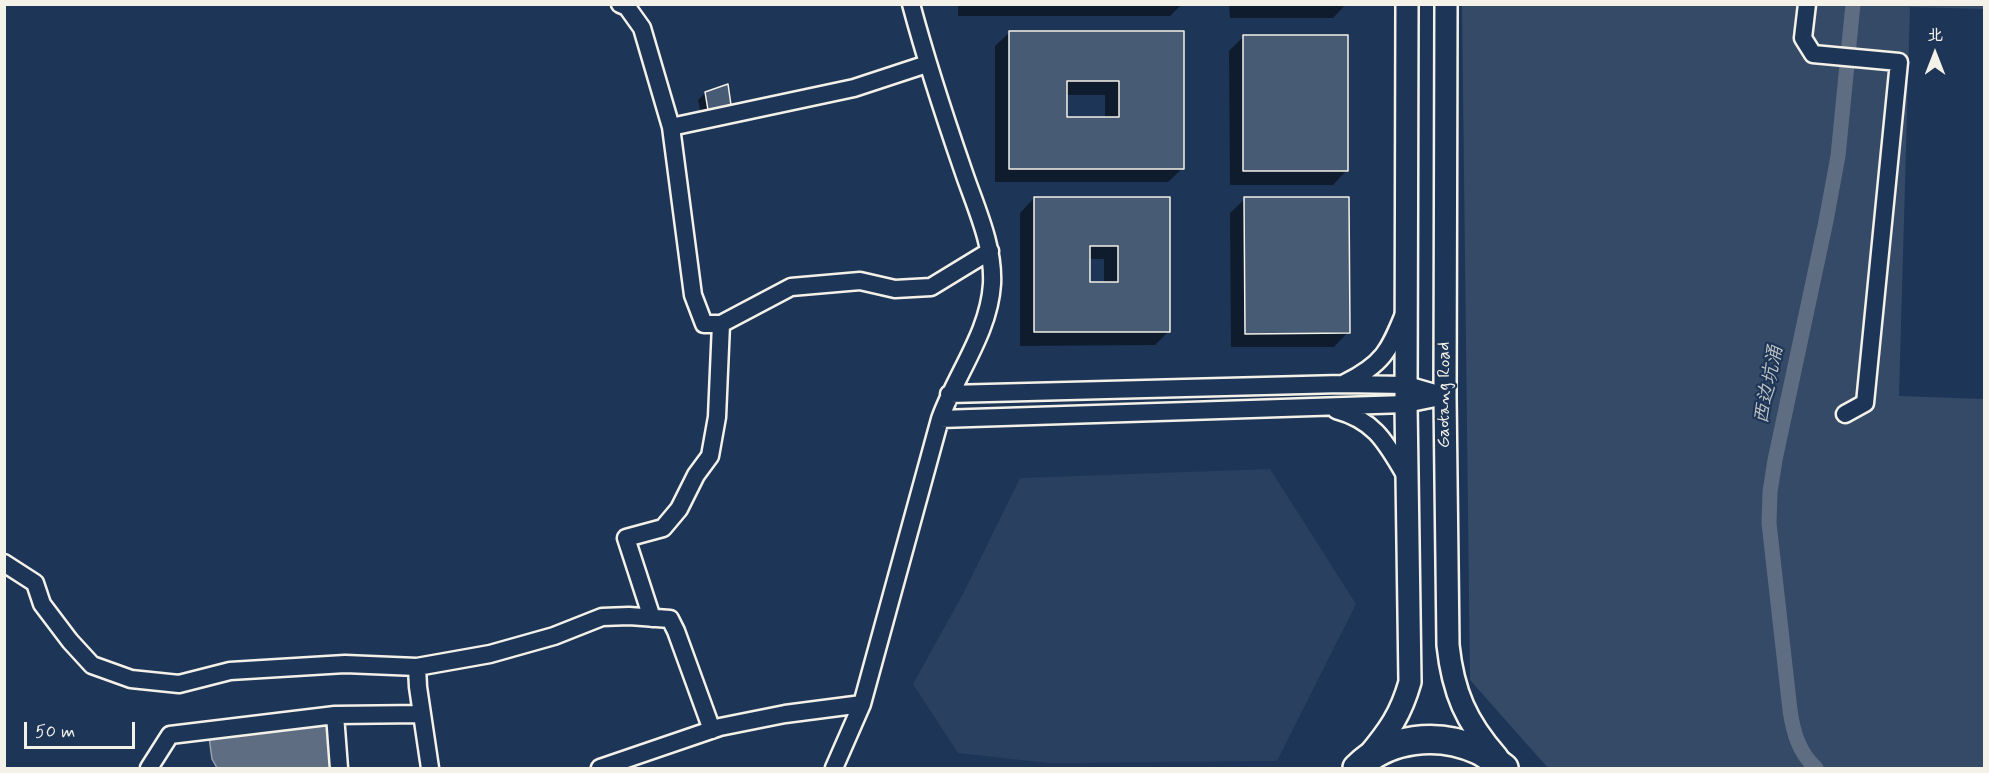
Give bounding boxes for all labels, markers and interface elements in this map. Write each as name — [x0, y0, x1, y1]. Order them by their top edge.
north arrow — [1905, 24, 1965, 84]
text: 北 — [1927, 25, 1943, 46]
street label: Gaotang Road — [1434, 342, 1456, 448]
water label: 西边坑涌 — [1751, 343, 1789, 427]
scale bar — [27, 710, 138, 748]
text: 50 m — [35, 720, 75, 744]

